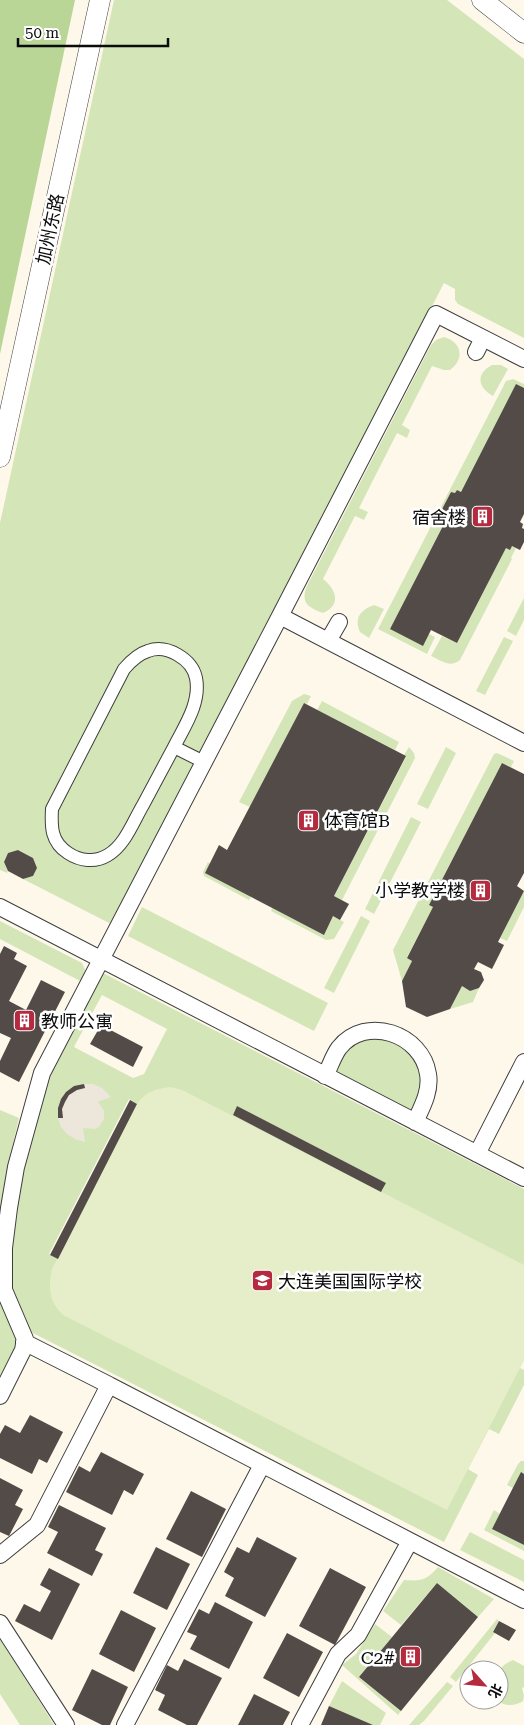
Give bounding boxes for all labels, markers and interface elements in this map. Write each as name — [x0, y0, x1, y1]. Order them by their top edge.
scale bar — [18, 15, 168, 47]
text: 50 m — [25, 24, 60, 42]
street label: 加州东路 — [32, 192, 68, 266]
building icon: 宿舍楼 — [470, 505, 494, 529]
place label: 宿舍楼 — [412, 507, 466, 528]
building icon: 体育馆B — [296, 808, 320, 832]
place label: 体育馆B — [324, 810, 390, 831]
building icon: 小学教学楼 — [469, 878, 493, 902]
place label: 小学教学楼 — [375, 880, 465, 901]
building icon: 教师公寓 — [13, 1009, 37, 1033]
place label: 教师公寓 — [41, 1011, 113, 1032]
school or university icon: 大连美国国际学校 — [250, 1269, 274, 1293]
place label: 大连美国国际学校 — [278, 1271, 422, 1292]
building icon: C2# — [399, 1645, 423, 1669]
place label: C2# — [361, 1647, 395, 1668]
north arrow — [459, 1660, 509, 1710]
text: 北 — [485, 1681, 506, 1701]

